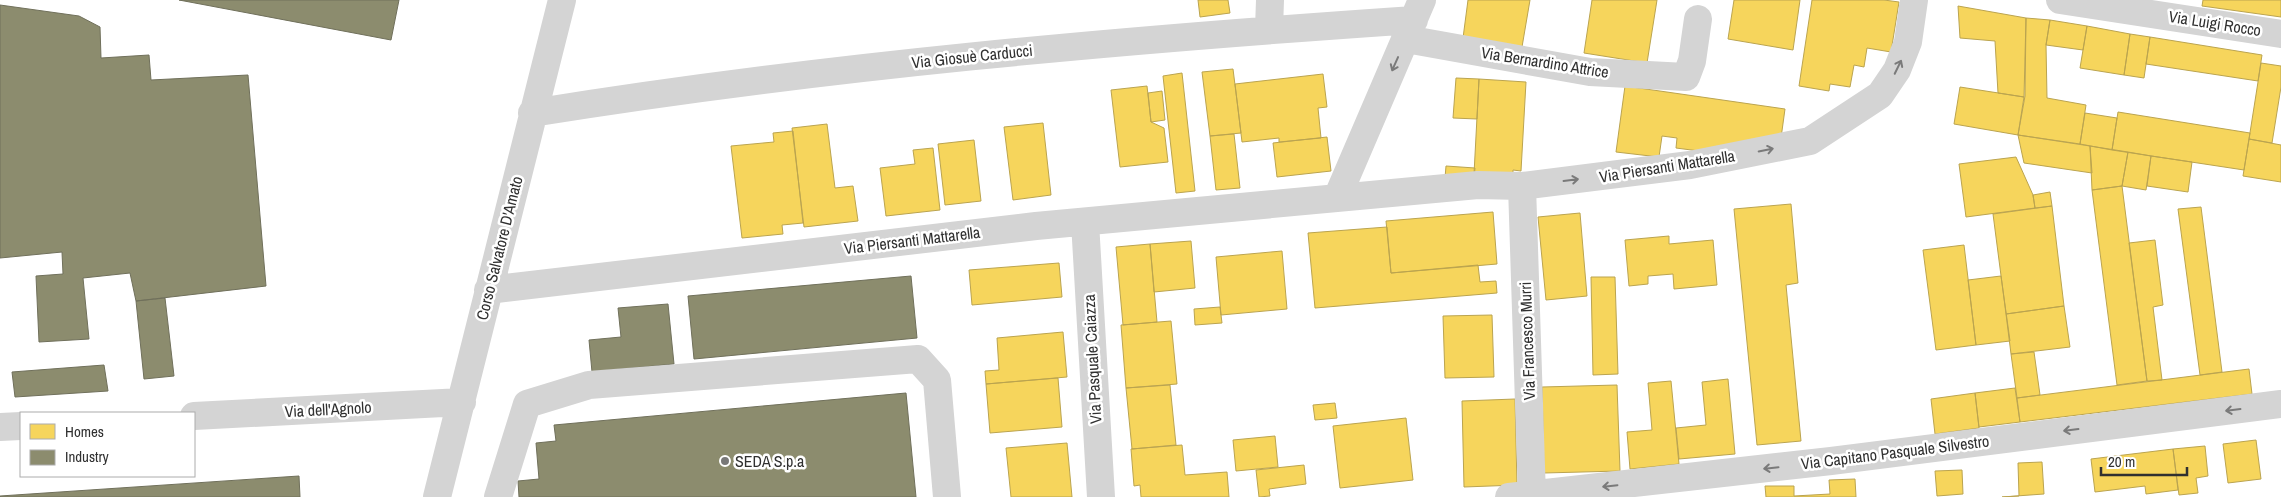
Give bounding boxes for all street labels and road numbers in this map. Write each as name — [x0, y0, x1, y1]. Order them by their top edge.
street label: Via Luigi Rocco — [2167, 5, 2263, 41]
street label: Via Giosuè Carducci — [910, 39, 1034, 73]
street label: Via Bernardino Attrice — [1480, 41, 1610, 83]
street label: Via Piersanti Mattarella — [1598, 144, 1737, 188]
street label: Corso Salvatore D'Amato — [470, 174, 528, 322]
street label: Via Piersanti Mattarella — [843, 221, 982, 259]
street label: Via Francesco Murri — [1514, 281, 1540, 401]
street label: Via Pasquale Caiazza — [1078, 293, 1106, 424]
street label: Via dell'Agnolo — [284, 396, 372, 422]
street label: Via Capitano Pasquale Silvestro — [1800, 430, 1990, 474]

